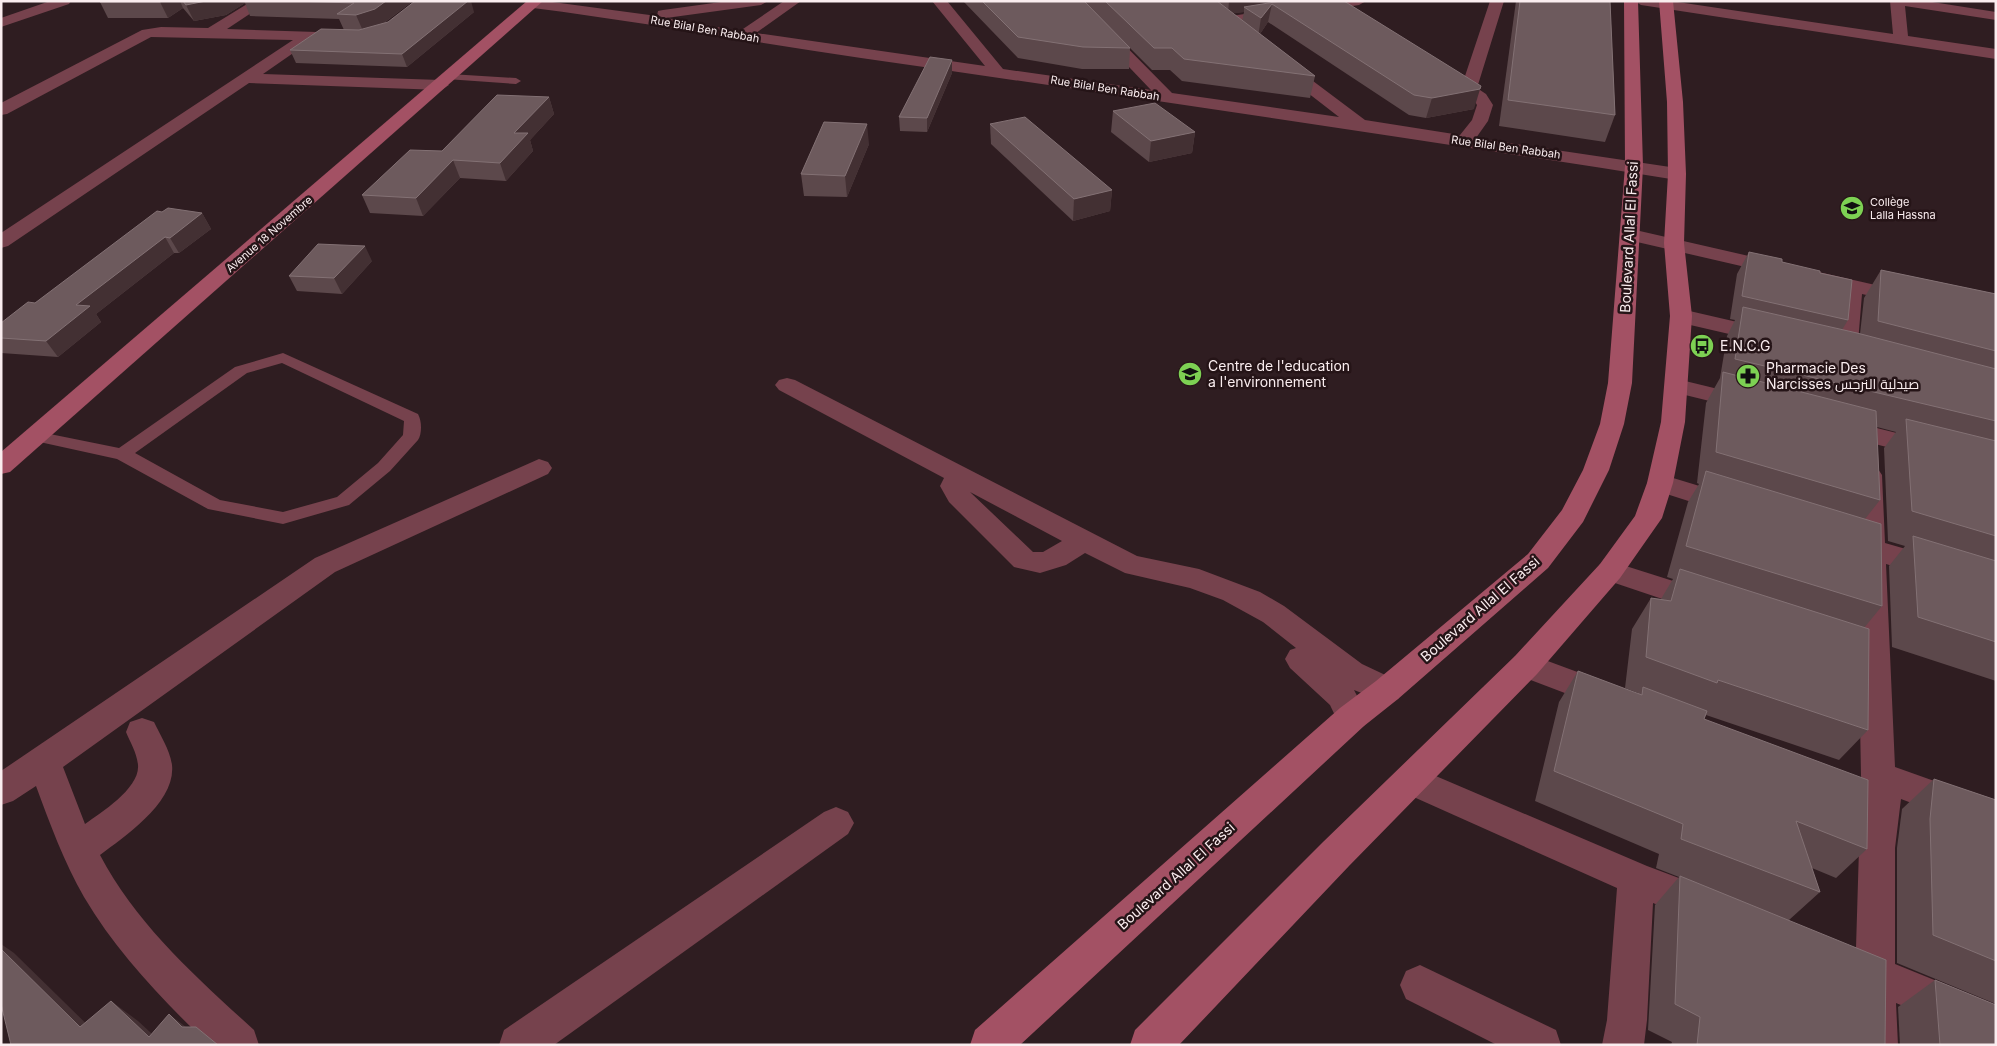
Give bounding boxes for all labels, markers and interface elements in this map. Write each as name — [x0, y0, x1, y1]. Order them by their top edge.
street label: Rue Bilal Ben Rabbah — [650, 13, 760, 45]
street label: Rue Bilal Ben Rabbah — [1049, 72, 1161, 104]
street label: Rue Bilal Ben Rabbah — [1450, 132, 1562, 162]
street label: Boulevard Allal El Fassi — [1616, 161, 1641, 313]
street label: Avenue 18 Novembre — [223, 193, 315, 275]
school or university icon: Collège Lalla Hassna — [1839, 195, 1865, 221]
place label: Collège Lalla Hassna — [1870, 195, 1936, 222]
bus stop icon: E.N.C.G — [1689, 333, 1715, 359]
place label: E.N.C.G — [1720, 337, 1771, 354]
place label: Centre de l'education a l'environnement — [1208, 357, 1350, 390]
place label: Pharmacie Des Narcisses صيدلية النرجس — [1766, 359, 1919, 392]
school or university icon: Centre de l'education a l'environnement — [1177, 361, 1203, 387]
pharmacy icon: Pharmacie Des Narcisses صيدلية النرجس — [1735, 363, 1761, 389]
street label: Boulevard Allal El Fassi — [1417, 552, 1542, 665]
street label: Boulevard Allal El Fassi — [1114, 819, 1238, 933]

